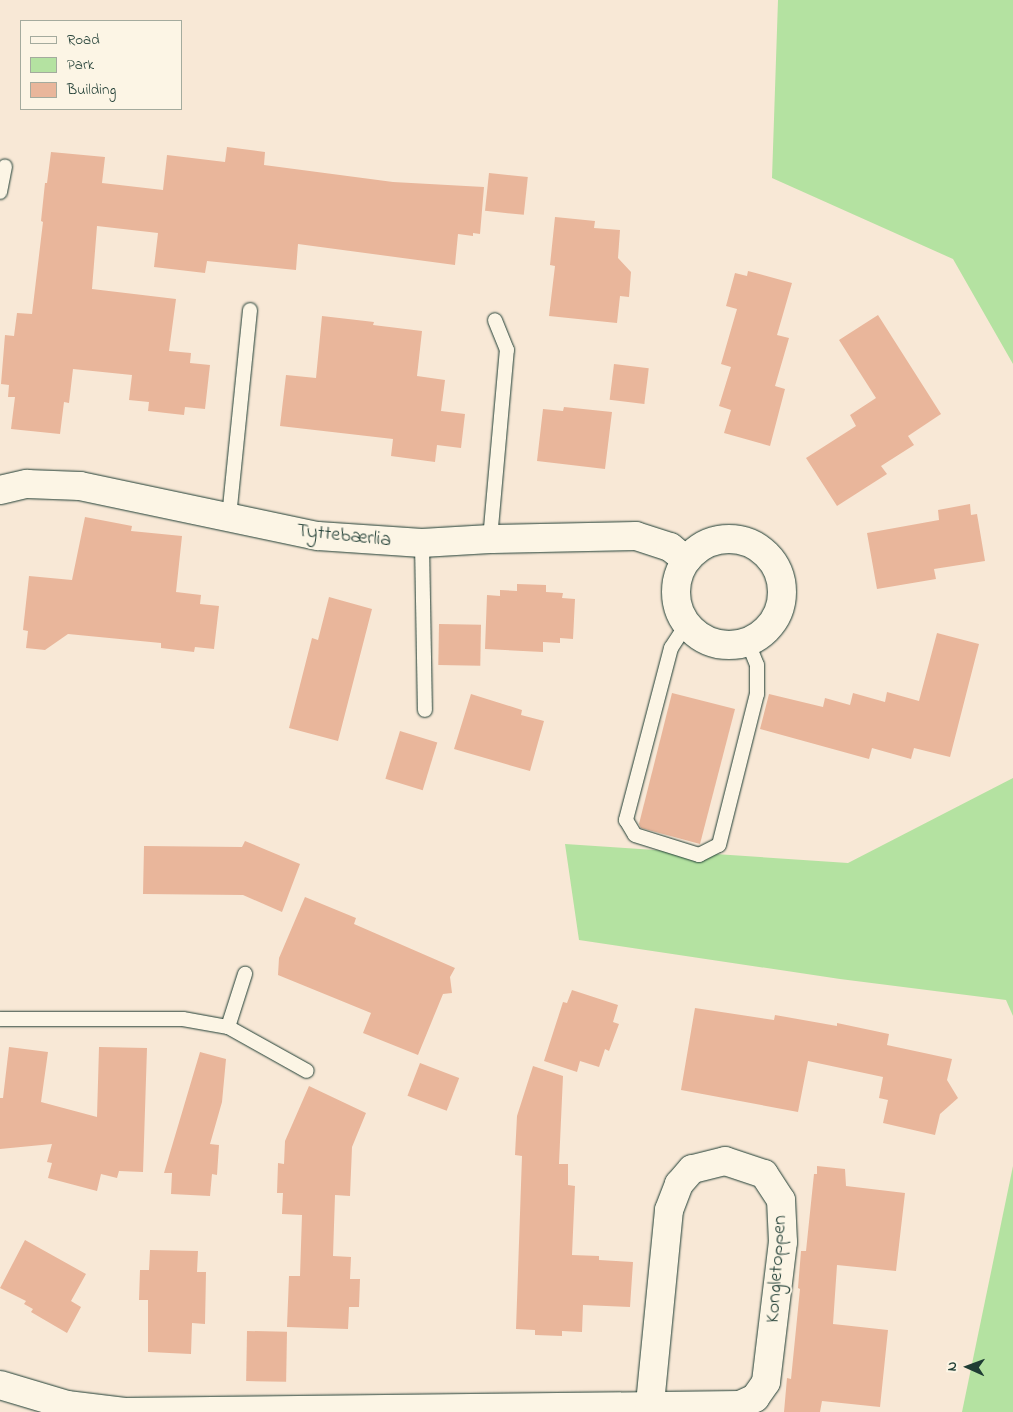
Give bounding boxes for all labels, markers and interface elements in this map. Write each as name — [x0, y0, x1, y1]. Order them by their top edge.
legend — [20, 20, 182, 110]
text: Road — [67, 29, 100, 51]
text: Park — [67, 54, 94, 76]
text: Building — [67, 79, 116, 101]
street label: Tyttebærlia — [296, 519, 392, 553]
street label: Kongletoppen — [761, 1214, 793, 1324]
north arrow — [943, 1342, 993, 1392]
text: N — [942, 1361, 963, 1372]

